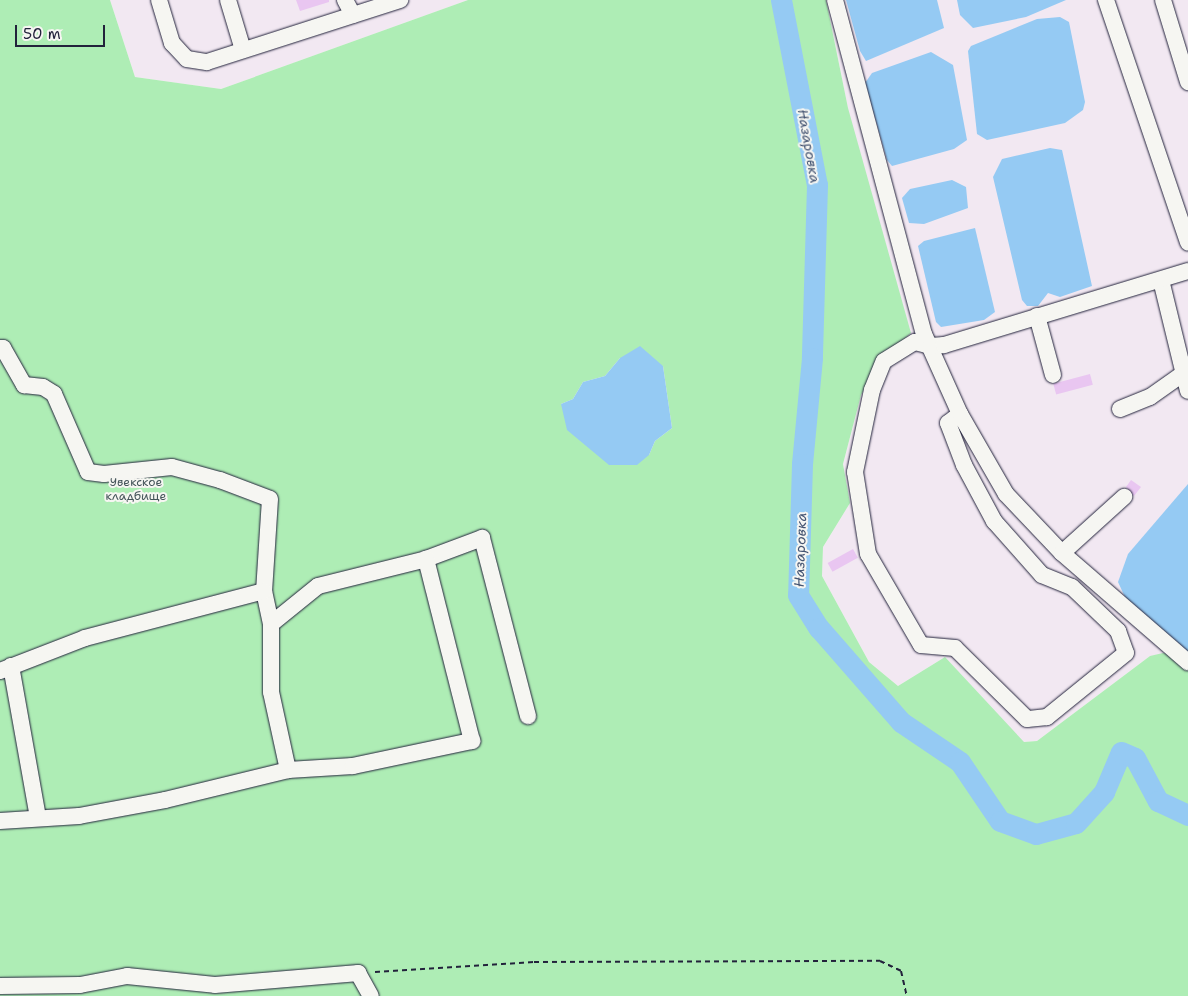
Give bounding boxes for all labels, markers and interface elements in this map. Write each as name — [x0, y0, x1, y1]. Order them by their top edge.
scale bar — [18, 15, 108, 47]
text: 50 m — [23, 24, 61, 44]
water label: Назаровка — [794, 108, 824, 184]
park label: Увекское кладбище — [106, 476, 166, 504]
water label: Назаровка — [790, 512, 810, 588]

